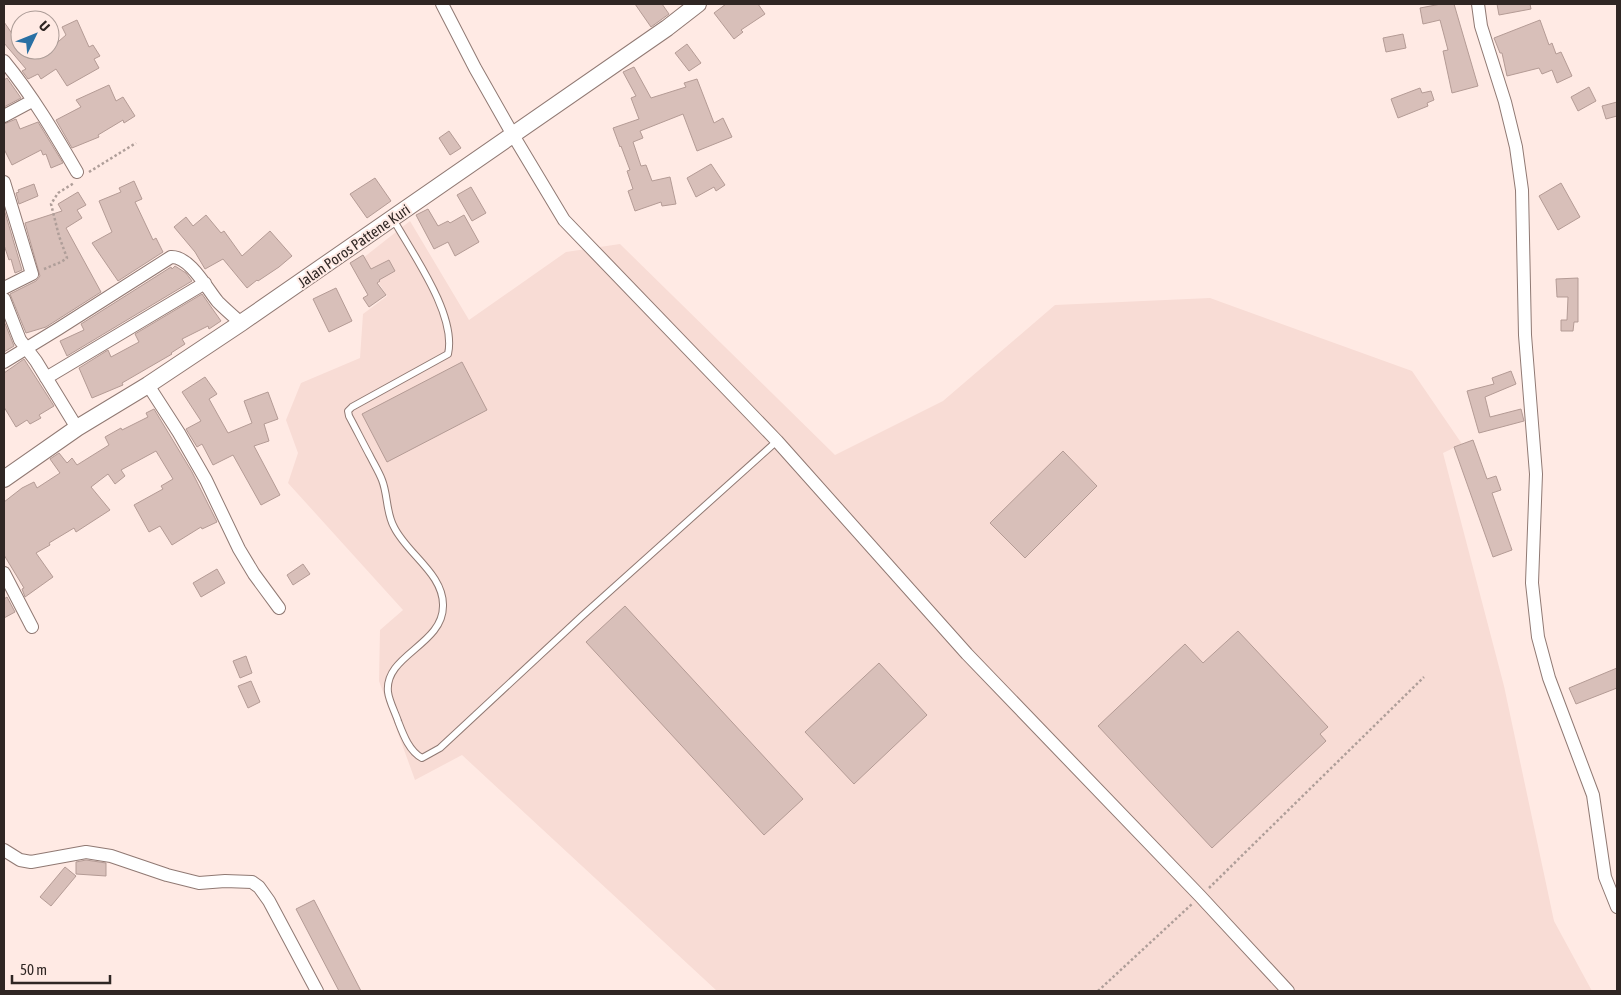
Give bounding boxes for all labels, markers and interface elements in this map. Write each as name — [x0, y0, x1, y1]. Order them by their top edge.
north arrow — [10, 10, 60, 60]
text: U — [36, 18, 53, 35]
street label: Jalan Poros Pattene Kuri — [294, 201, 413, 291]
scale bar — [12, 952, 110, 984]
text: 50 m — [20, 961, 47, 978]

